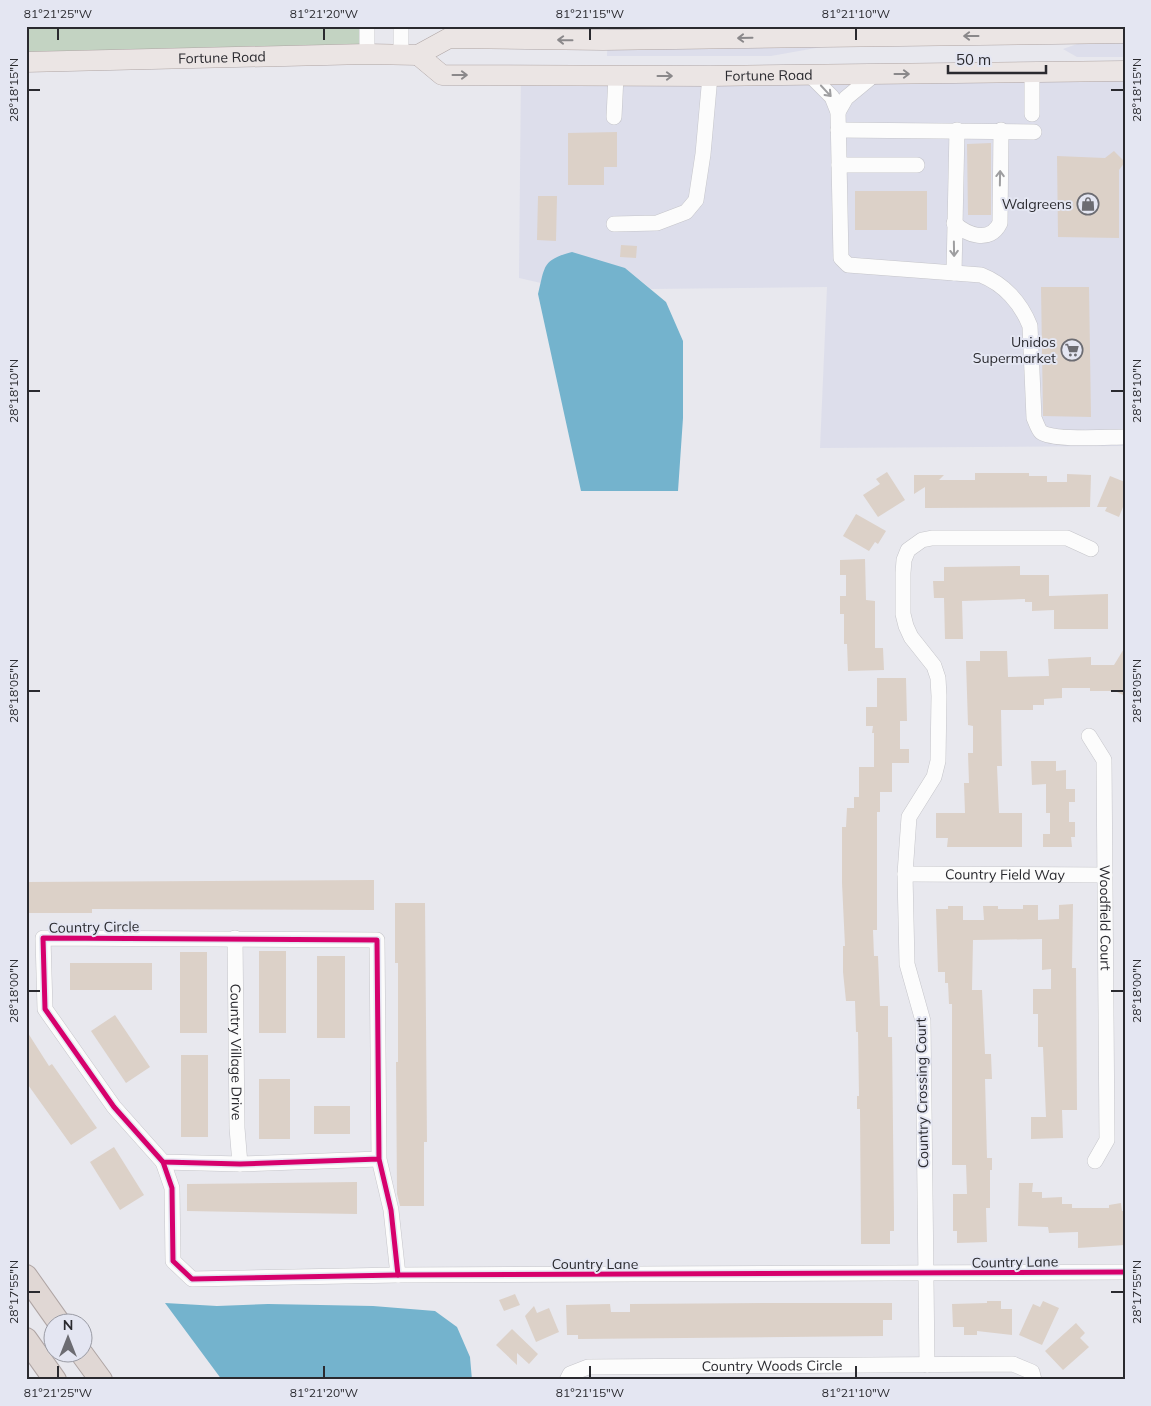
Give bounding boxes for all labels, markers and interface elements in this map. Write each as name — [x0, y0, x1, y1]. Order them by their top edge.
text: 81°21'25"W — [24, 6, 92, 21]
text: 81°21'20"W — [290, 6, 358, 21]
text: 81°21'15"W — [556, 6, 624, 21]
text: 81°21'10"W — [822, 6, 890, 21]
one-way arrow — [963, 31, 980, 41]
one-way arrow — [737, 33, 754, 43]
one-way arrow — [557, 35, 574, 45]
scale bar — [948, 42, 1046, 74]
street label: Fortune Road — [178, 47, 266, 67]
text: 50 m — [956, 50, 991, 69]
text: 28°18'15"N — [6, 58, 21, 122]
text: 28°18'15"N — [1129, 58, 1144, 122]
street label: Fortune Road — [725, 66, 813, 85]
one-way arrow — [893, 69, 909, 79]
one-way arrow — [452, 70, 468, 80]
one-way arrow — [656, 71, 672, 81]
one-way arrow — [820, 85, 832, 98]
one-way arrow — [995, 170, 1005, 186]
shop icon: Walgreens — [1076, 192, 1100, 216]
place label: Walgreens — [1002, 195, 1072, 213]
one-way arrow — [949, 241, 958, 257]
place label: Unidos Supermarket — [973, 333, 1056, 367]
supermarket icon: Unidos Supermarket — [1060, 338, 1084, 362]
text: 28°18'10"N — [6, 359, 21, 423]
text: 28°18'10"N — [1129, 359, 1144, 423]
text: 28°18'05"N — [6, 659, 21, 723]
text: 28°18'05"N — [1129, 659, 1144, 723]
street label: Country Field Way — [945, 865, 1065, 884]
street label: Woodfield Court — [1096, 865, 1115, 971]
street label: Country Circle — [49, 917, 139, 937]
text: 28°18'00"N — [6, 959, 21, 1023]
text: 28°18'00"N — [1129, 959, 1144, 1023]
street label: Country Village Drive — [226, 984, 246, 1120]
street label: Country Crossing Court — [912, 1018, 932, 1168]
street label: Country Lane — [971, 1252, 1059, 1272]
street label: Country Lane — [552, 1255, 638, 1273]
text: 28°17'55"N — [6, 1260, 21, 1324]
text: 28°17'55"N — [1129, 1260, 1144, 1324]
north arrow — [42, 1314, 92, 1364]
text: N — [63, 1316, 73, 1334]
street label: Country Woods Circle — [702, 1356, 842, 1375]
text: 81°21'25"W — [24, 1385, 92, 1400]
text: 81°21'20"W — [290, 1385, 358, 1400]
text: 81°21'15"W — [556, 1385, 624, 1400]
text: 81°21'10"W — [822, 1385, 890, 1400]

